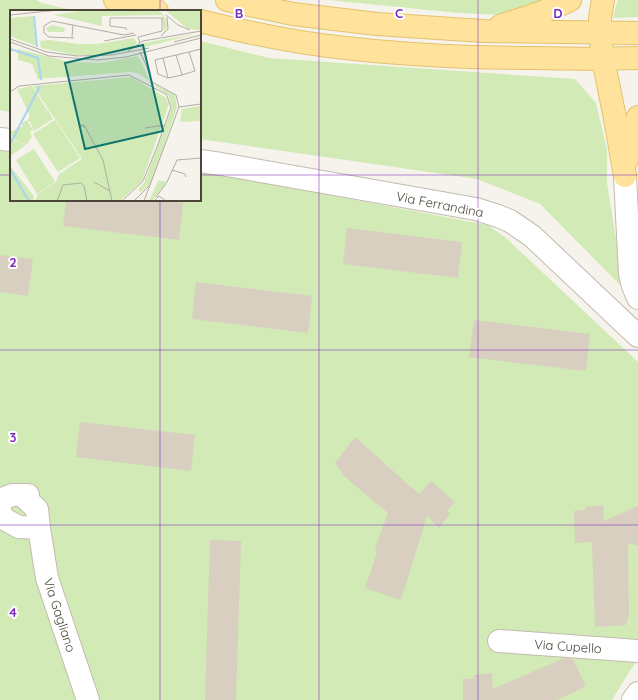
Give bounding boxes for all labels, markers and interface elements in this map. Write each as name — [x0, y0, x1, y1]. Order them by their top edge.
text: B — [235, 5, 243, 21]
text: C — [395, 5, 403, 21]
text: D — [553, 5, 563, 21]
inset map — [10, 10, 201, 201]
street label: Via Ferrandina — [395, 188, 485, 220]
text: 2 — [9, 254, 17, 270]
text: 3 — [10, 429, 17, 445]
street label: Via Gagliano — [40, 576, 80, 654]
text: 4 — [9, 604, 17, 620]
street label: Via Cupello — [534, 636, 602, 656]

